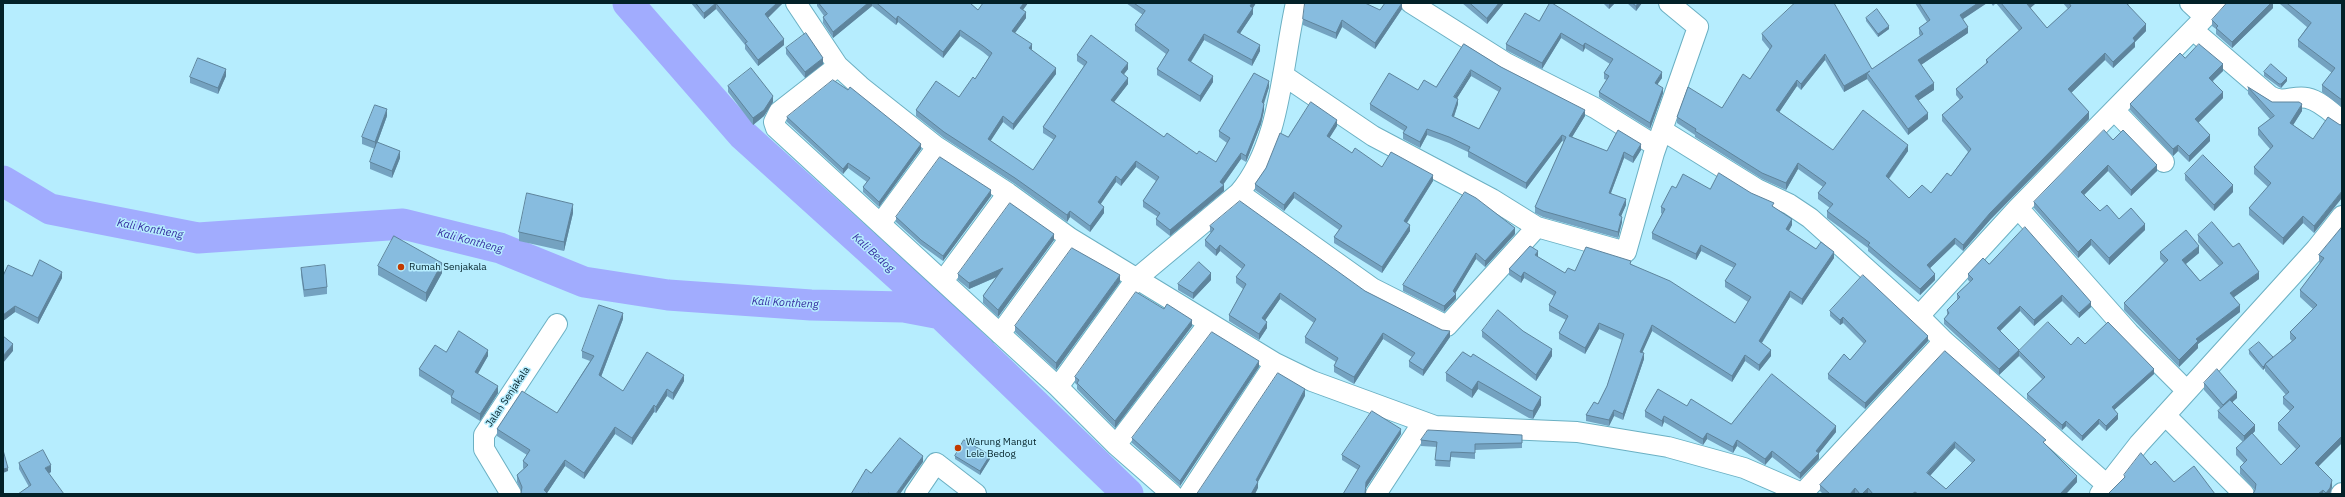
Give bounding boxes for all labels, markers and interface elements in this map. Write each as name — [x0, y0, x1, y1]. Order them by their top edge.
water label: Kali Kontheng — [116, 216, 184, 242]
water label: Kali Kontheng — [436, 226, 504, 256]
water label: Kali Bedog — [849, 231, 897, 275]
place label: Rumah Senjakala — [409, 261, 487, 273]
marker: Rumah Senjakala — [396, 262, 406, 272]
water label: Kali Kontheng — [751, 295, 819, 311]
street label: Jalan Senjakala — [483, 365, 533, 429]
place label: Warung Mangut Lele Bedog — [966, 436, 1036, 460]
marker: Warung Mangut Lele Bedog — [953, 443, 963, 453]

